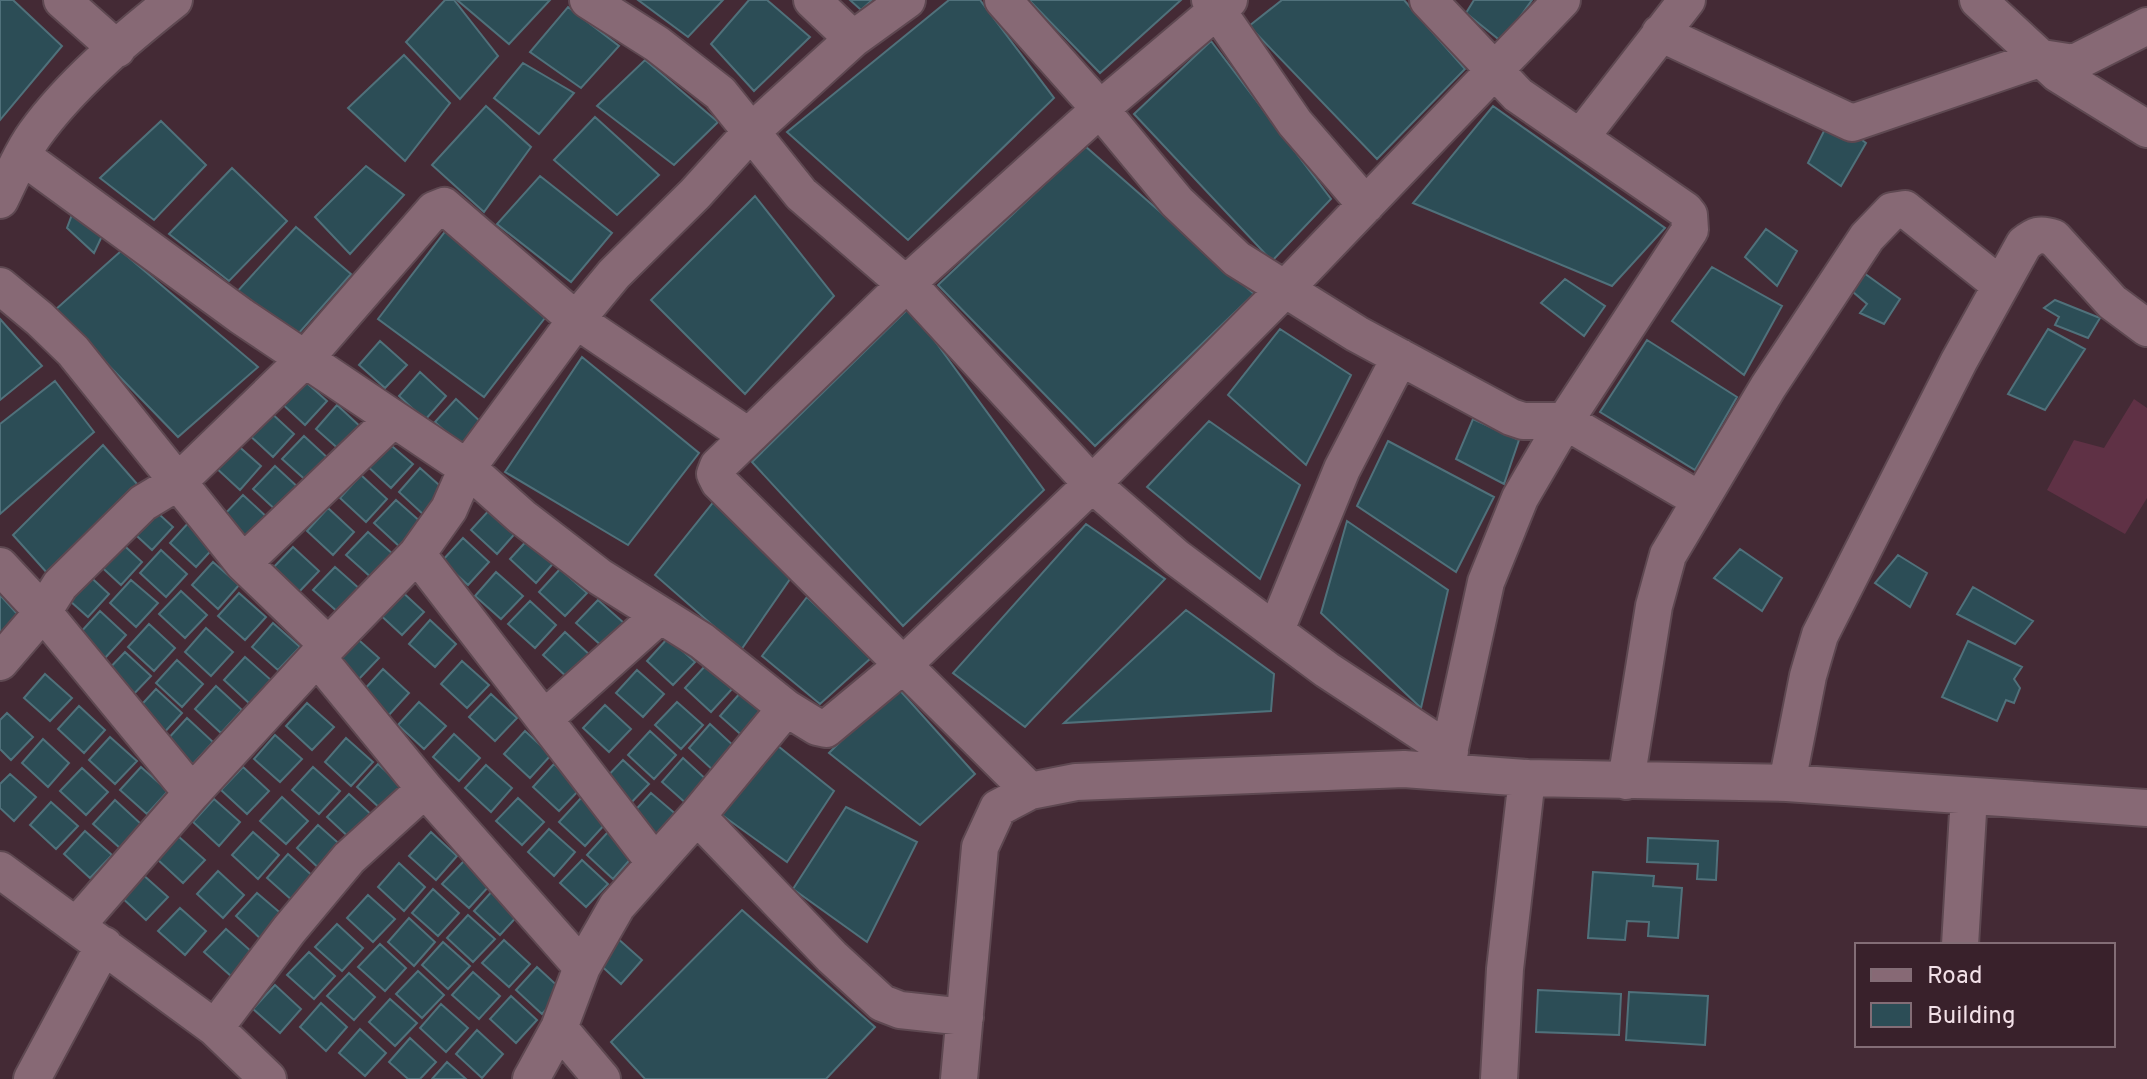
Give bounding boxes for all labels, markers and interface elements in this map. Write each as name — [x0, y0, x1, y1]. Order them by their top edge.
legend — [1855, 943, 2115, 1047]
text: Road — [1927, 962, 1983, 992]
text: Building — [1927, 1002, 2016, 1032]

